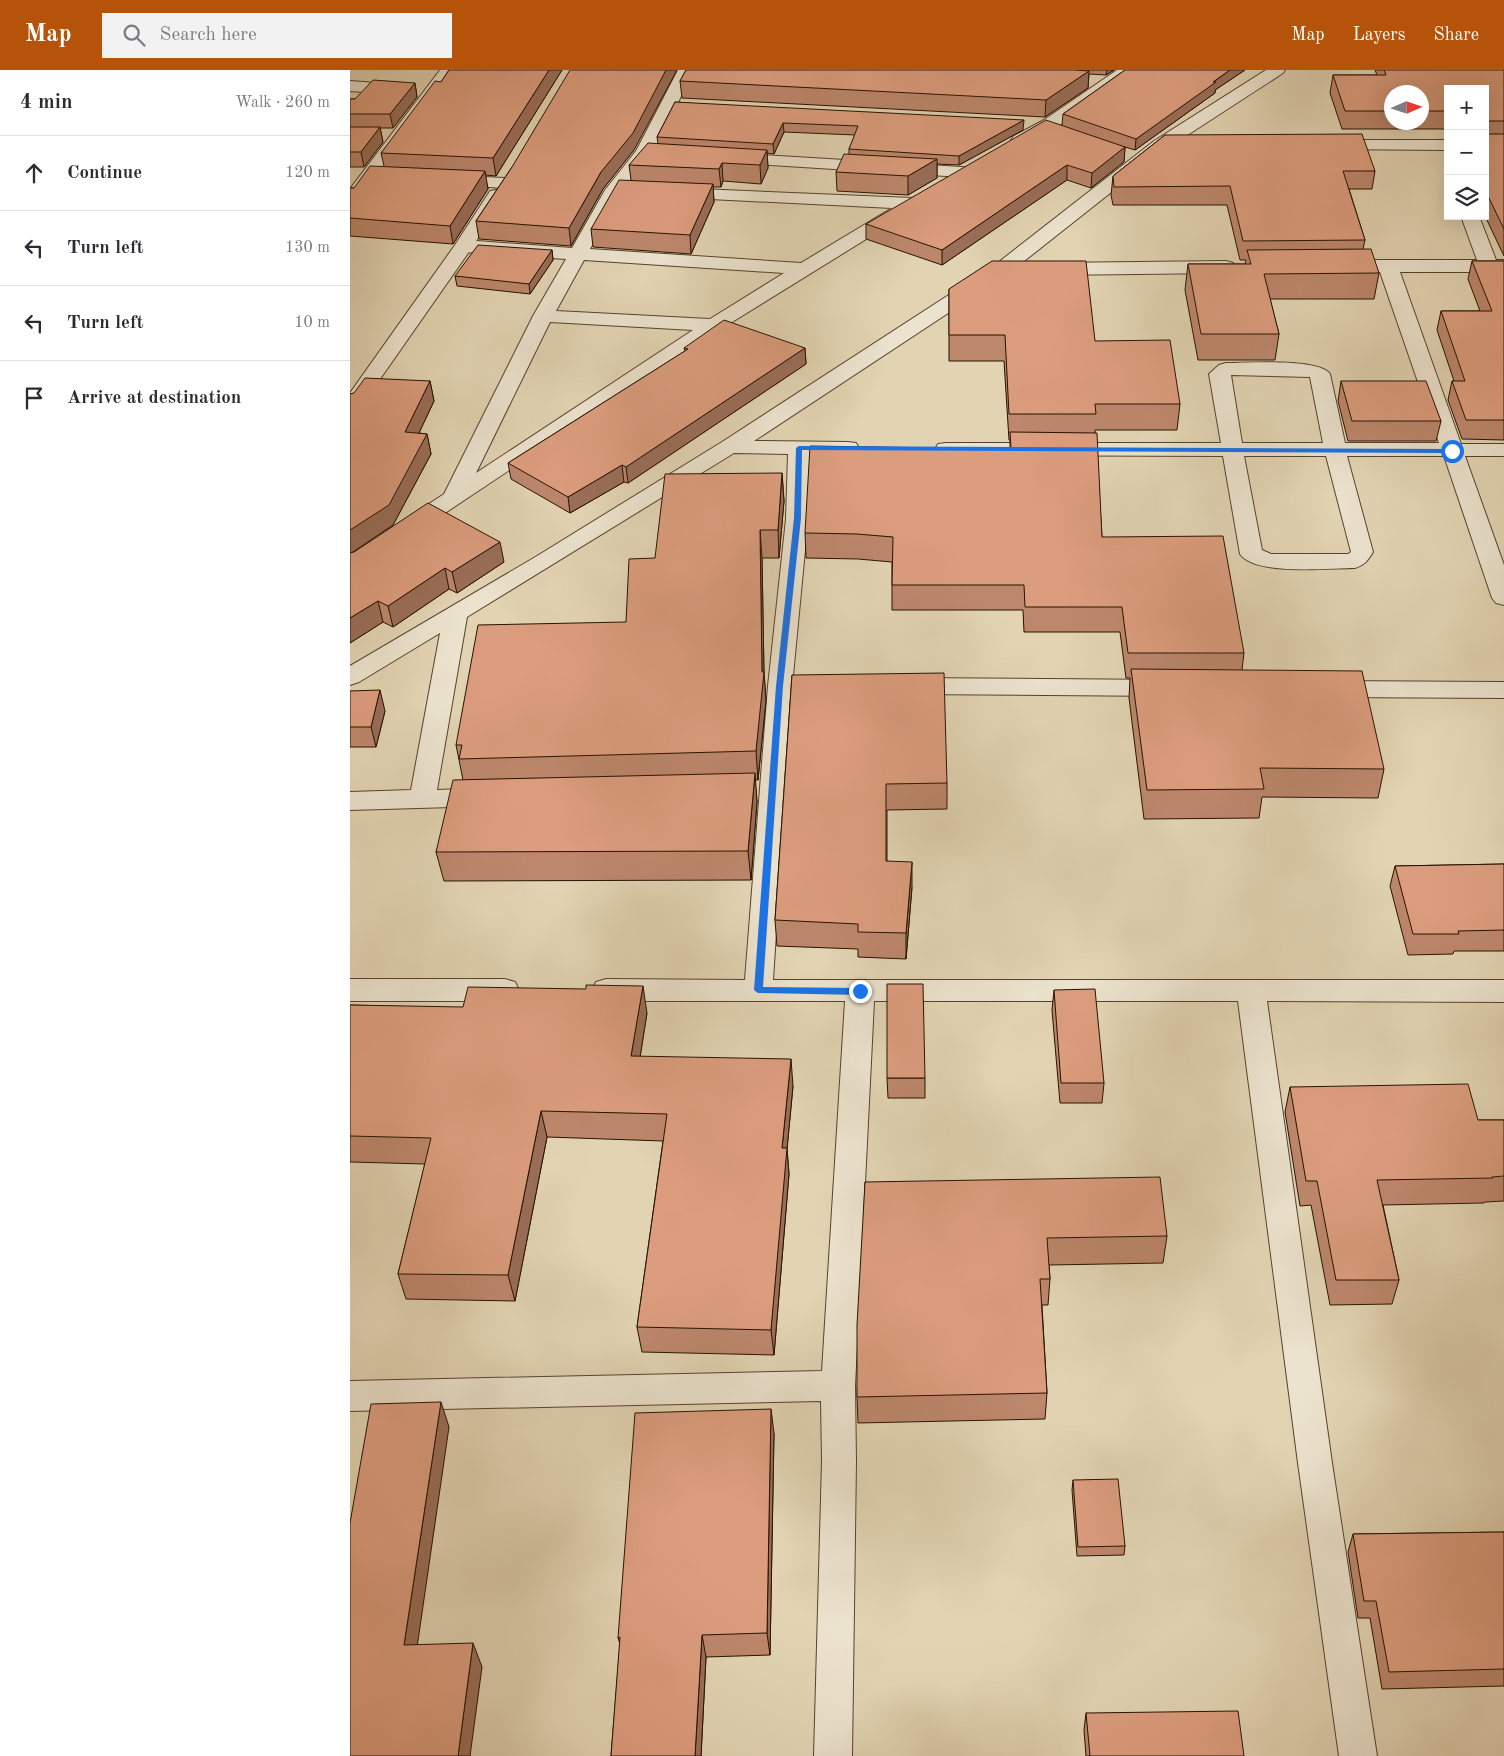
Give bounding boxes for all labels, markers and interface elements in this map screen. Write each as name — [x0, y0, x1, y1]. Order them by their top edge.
search box — [102, 13, 452, 58]
icon: search — [120, 21, 148, 49]
text: Map — [25, 23, 72, 47]
text: Search here — [160, 26, 257, 45]
text: Map — [1291, 26, 1325, 44]
text: Layers — [1353, 26, 1405, 44]
text: Share — [1433, 26, 1479, 44]
north arrow — [1384, 85, 1429, 130]
map controls — [1444, 85, 1489, 220]
button: + — [1444, 85, 1489, 130]
text: 4 min — [20, 92, 73, 113]
text: Walk · 260 m — [235, 95, 330, 111]
button: − — [1444, 130, 1489, 175]
icon: ahead — [20, 159, 48, 187]
text: Continue — [67, 164, 142, 183]
text: 120 m — [285, 165, 330, 181]
button: layers — [1444, 175, 1489, 220]
icon: left — [20, 234, 48, 262]
text: Turn left — [67, 239, 144, 258]
text: 130 m — [285, 240, 330, 256]
icon: left — [20, 309, 48, 337]
text: Turn left — [67, 314, 144, 333]
text: 10 m — [294, 315, 330, 331]
icon: arrive — [20, 384, 48, 412]
text: Arrive at destination — [67, 389, 241, 408]
route start — [1441, 440, 1464, 463]
route end — [849, 980, 872, 1003]

